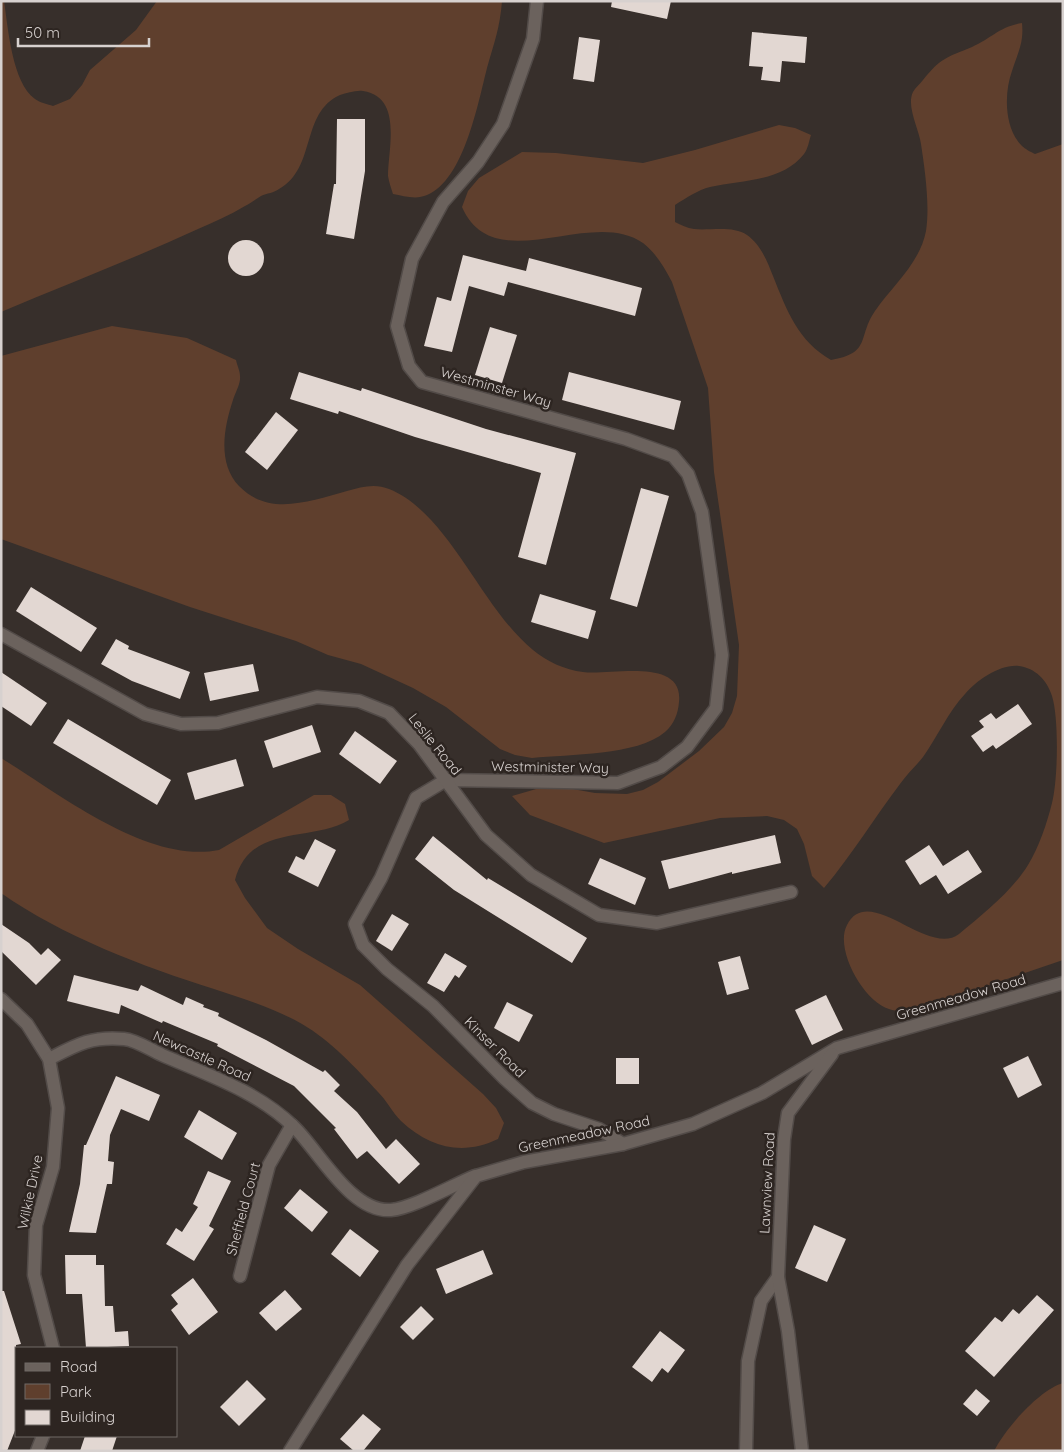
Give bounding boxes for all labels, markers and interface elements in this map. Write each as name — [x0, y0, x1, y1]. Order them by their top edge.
scale bar — [18, 15, 149, 47]
text: 50 m — [25, 23, 60, 42]
street label: Westminster Way — [438, 363, 554, 411]
street label: Leslie Road — [405, 709, 465, 779]
street label: Westminister Way — [491, 757, 609, 777]
street label: Greenmeadow Road — [894, 970, 1028, 1024]
street label: Kinser Road — [461, 1013, 529, 1081]
street label: Newcastle Road — [150, 1026, 254, 1086]
street label: Greenmeadow Road — [517, 1111, 651, 1157]
street label: Lawnview Road — [755, 1132, 779, 1234]
street label: Wilkie Drive — [13, 1153, 47, 1231]
street label: Sheffield Court — [222, 1160, 264, 1258]
legend — [15, 1347, 178, 1437]
text: Road — [60, 1357, 97, 1376]
text: Park — [60, 1382, 92, 1401]
text: Building — [60, 1407, 115, 1426]

